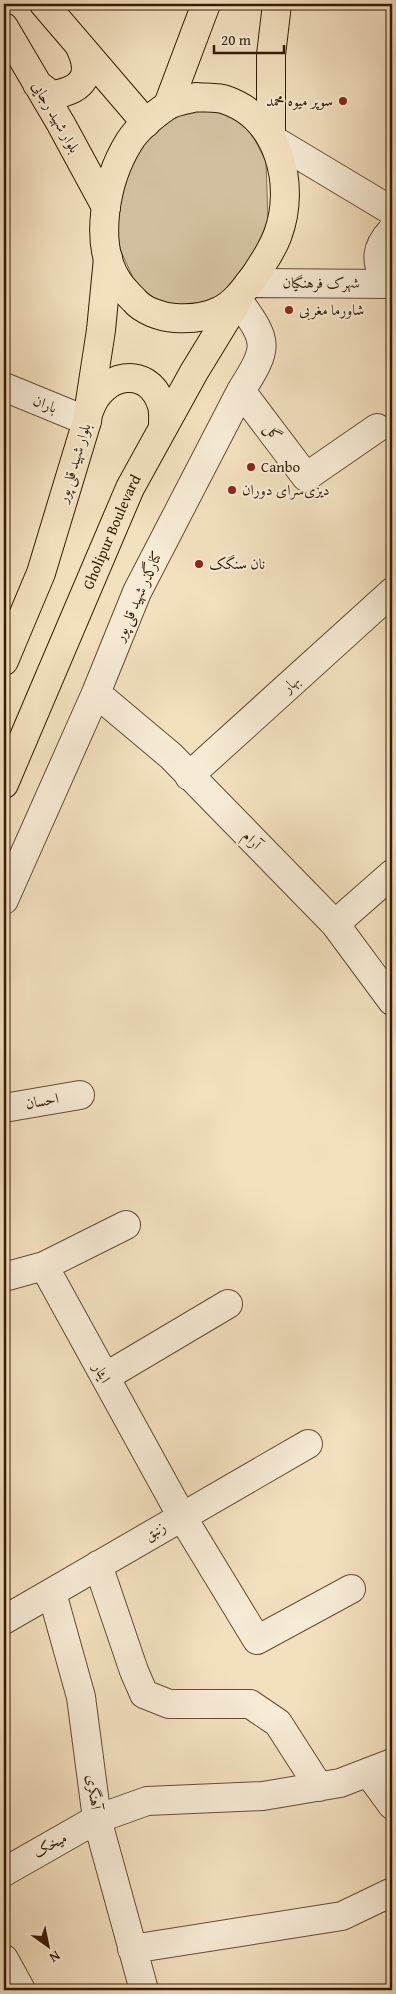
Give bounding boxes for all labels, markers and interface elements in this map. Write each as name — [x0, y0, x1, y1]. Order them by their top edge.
scale bar — [214, 22, 284, 54]
text: 20 m — [221, 29, 252, 50]
street label: بلوار شهید رجایی — [27, 77, 85, 157]
place label: سوپر میوه محمد — [266, 90, 333, 111]
marker: سوپر میوه محمد — [337, 95, 349, 107]
street label: شهرک فرهنگیان — [282, 272, 360, 293]
place label: شاورما مغربی — [299, 299, 364, 321]
marker: شاورما مغربی — [283, 304, 295, 316]
street label: باران — [30, 389, 60, 418]
street label: گل — [260, 418, 287, 445]
street label: بلوار شهید قلی پور — [51, 421, 97, 507]
place label: Canbo — [261, 456, 300, 477]
marker: Canbo — [245, 461, 257, 473]
street label: Gholipur Boulevard — [77, 471, 145, 592]
place label: دیزی‌سرای دوران — [242, 479, 329, 500]
marker: دیزی‌سرای دوران — [226, 484, 238, 496]
street label: کنارگذر شهید قلی پور — [107, 547, 168, 647]
place label: نان سنگک — [209, 553, 265, 574]
marker: نان سنگک — [193, 558, 205, 570]
street label: بهار — [276, 670, 304, 699]
street label: آرام — [236, 825, 268, 857]
street label: احسان — [24, 1087, 60, 1114]
street label: ایثار — [88, 1357, 116, 1386]
street label: زنبق — [140, 1516, 169, 1545]
street label: آهنگری — [82, 1773, 107, 1812]
street label: میخک — [29, 1827, 70, 1862]
north arrow — [22, 1922, 72, 1972]
text: N — [45, 1946, 64, 1968]

